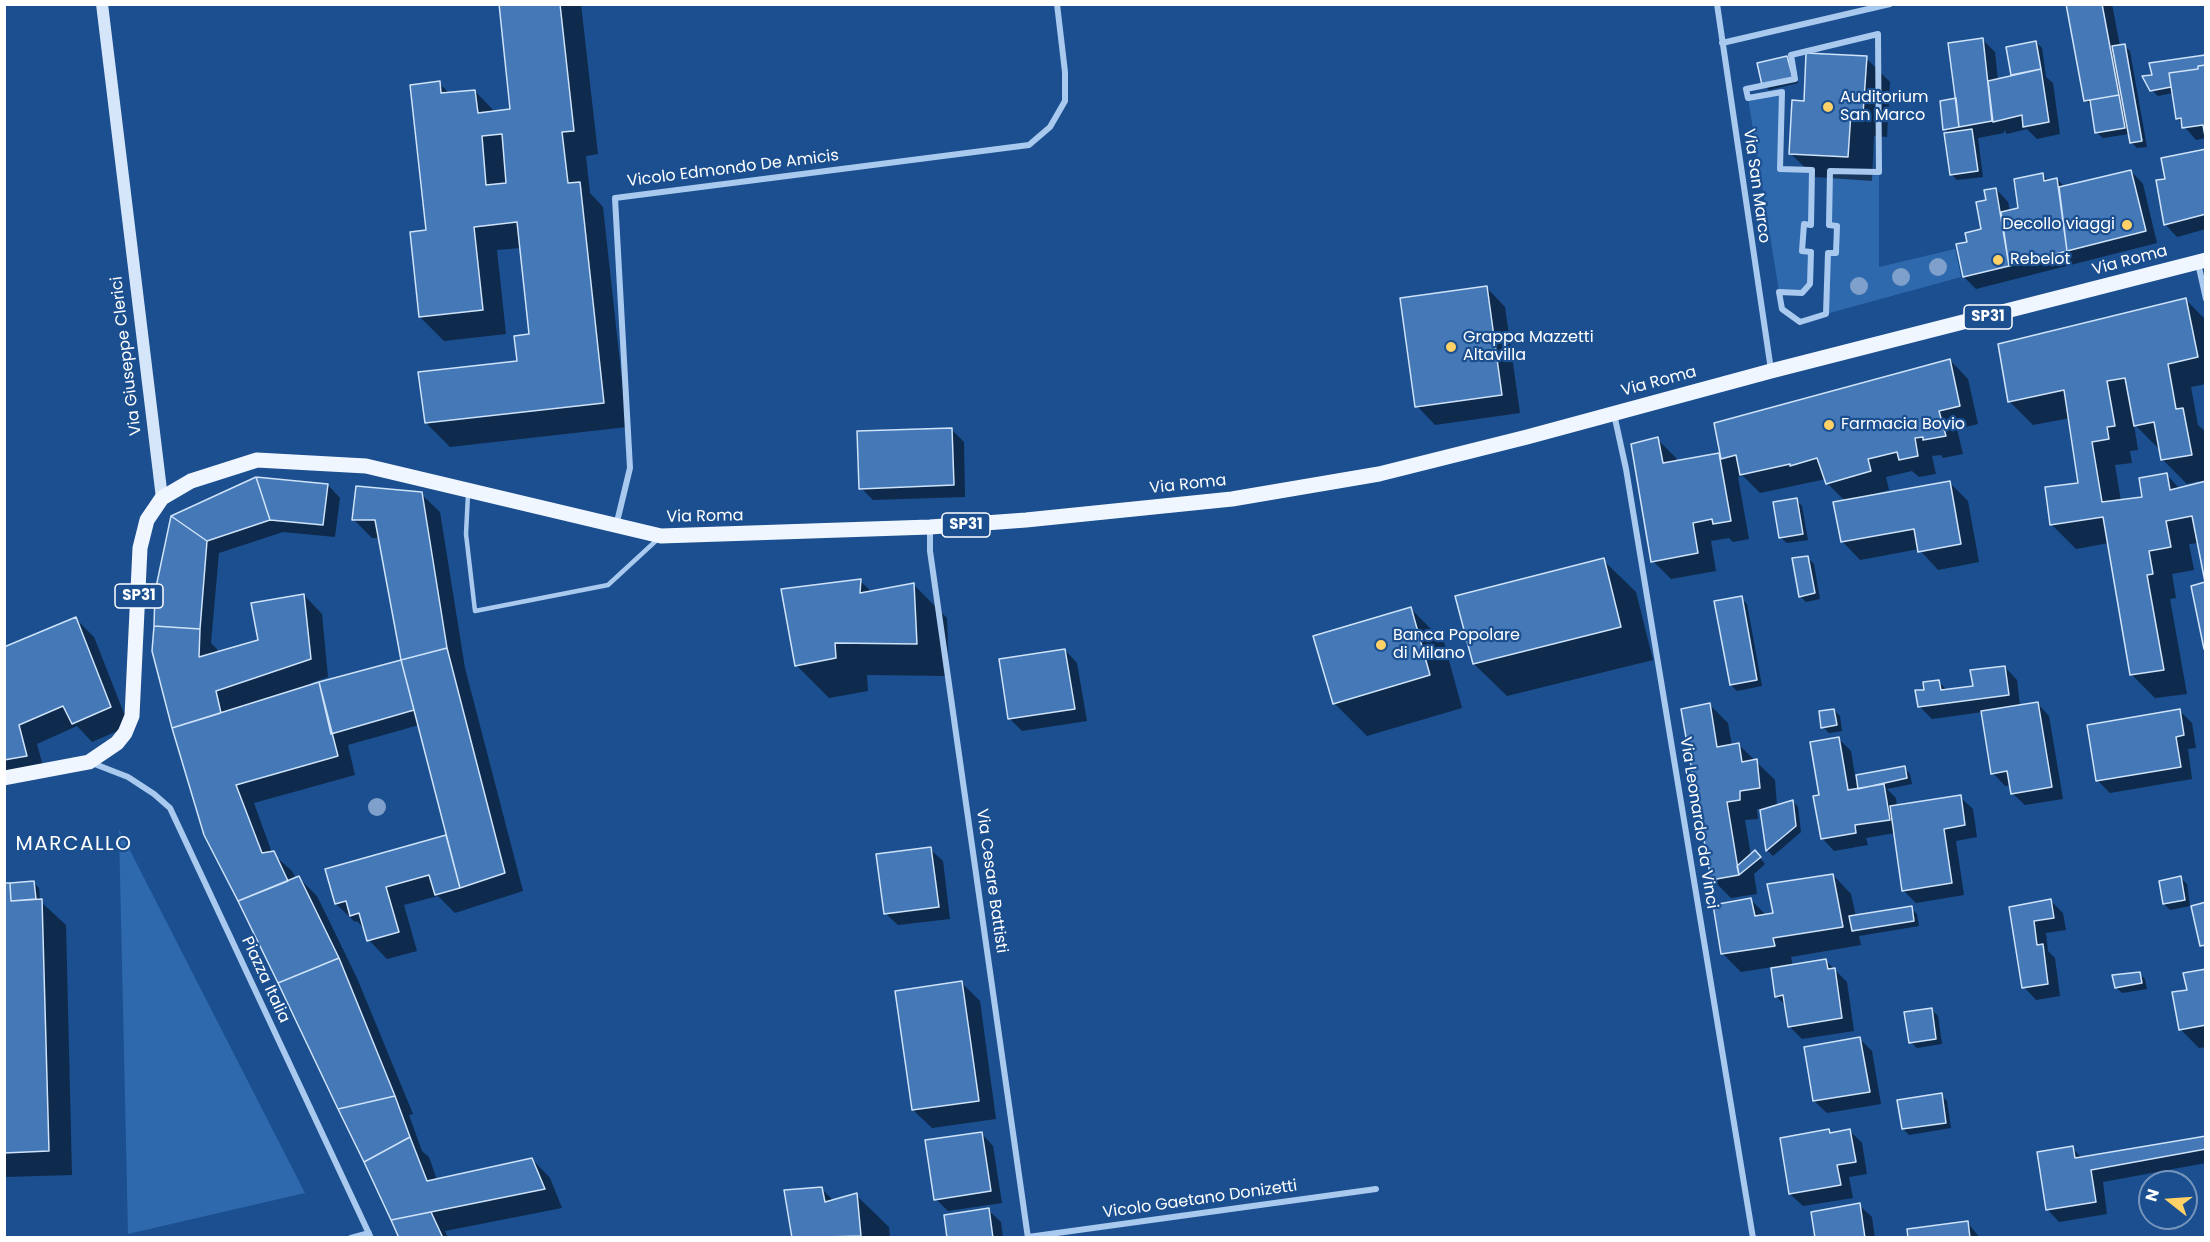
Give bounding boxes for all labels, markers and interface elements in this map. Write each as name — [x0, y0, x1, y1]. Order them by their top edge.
place label: Auditorium San Marco — [1840, 88, 1928, 126]
marker: Auditorium San Marco — [1821, 100, 1835, 114]
street label: Via San Marco — [1738, 128, 1774, 244]
street label: Vicolo Edmondo De Amicis — [626, 146, 840, 192]
place label: Decollo viaggi — [2002, 215, 2115, 235]
marker: Decollo viaggi — [2120, 218, 2134, 232]
street label: Via Roma — [2090, 242, 2170, 280]
place label: Rebelot — [2010, 250, 2070, 270]
marker: Rebelot — [1991, 253, 2005, 267]
street label: Via Giuseppe Clerici — [108, 275, 146, 437]
road number: SP31 — [1964, 305, 2012, 329]
place label: Grappa Mazzetti Altavilla — [1463, 328, 1594, 366]
marker: Grappa Mazzetti Altavilla — [1444, 340, 1458, 354]
street label: Via Roma — [1619, 363, 1699, 401]
place label: Farmacia Bovio — [1841, 415, 1965, 435]
marker: Farmacia Bovio — [1822, 418, 1836, 432]
street label: Via Roma — [1149, 471, 1227, 499]
street label: Via Roma — [666, 507, 744, 527]
road number: SP31 — [942, 513, 990, 537]
road number: SP31 — [115, 584, 163, 608]
place label: Banca Popolare di Milano — [1393, 626, 1520, 664]
marker: Banca Popolare di Milano — [1374, 638, 1388, 652]
street label: Via Leonardo da Vinci — [1675, 736, 1721, 910]
street label: Via Cesare Battisti — [971, 807, 1011, 955]
district label: MARCALLO — [16, 833, 132, 857]
street label: Piazza Italia — [237, 934, 293, 1026]
north arrow — [2138, 1170, 2198, 1230]
street label: Vicolo Gaetano Donizetti — [1101, 1177, 1299, 1223]
text: N — [2139, 1186, 2165, 1204]

